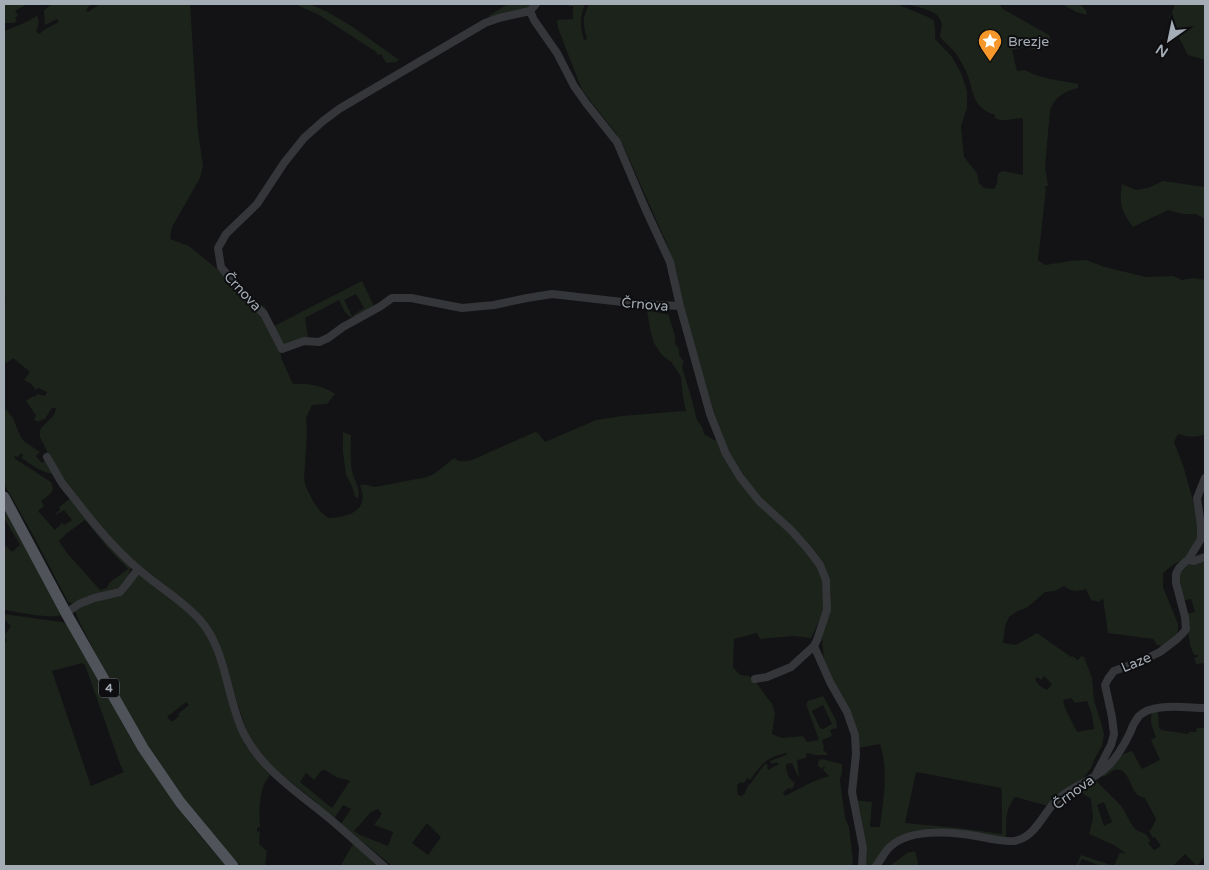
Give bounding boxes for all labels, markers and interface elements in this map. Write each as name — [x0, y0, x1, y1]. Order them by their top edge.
north arrow — [1144, 15, 1194, 65]
place icon: Brezje — [977, 28, 1003, 62]
place label: Brezje — [1008, 33, 1049, 50]
text: N — [1153, 40, 1172, 61]
street label: Črnova — [220, 268, 265, 314]
street label: Črnova — [621, 294, 669, 315]
street label: Laze — [1119, 649, 1154, 676]
road number: 4 — [99, 678, 119, 698]
street label: Črnova — [1049, 772, 1097, 813]

